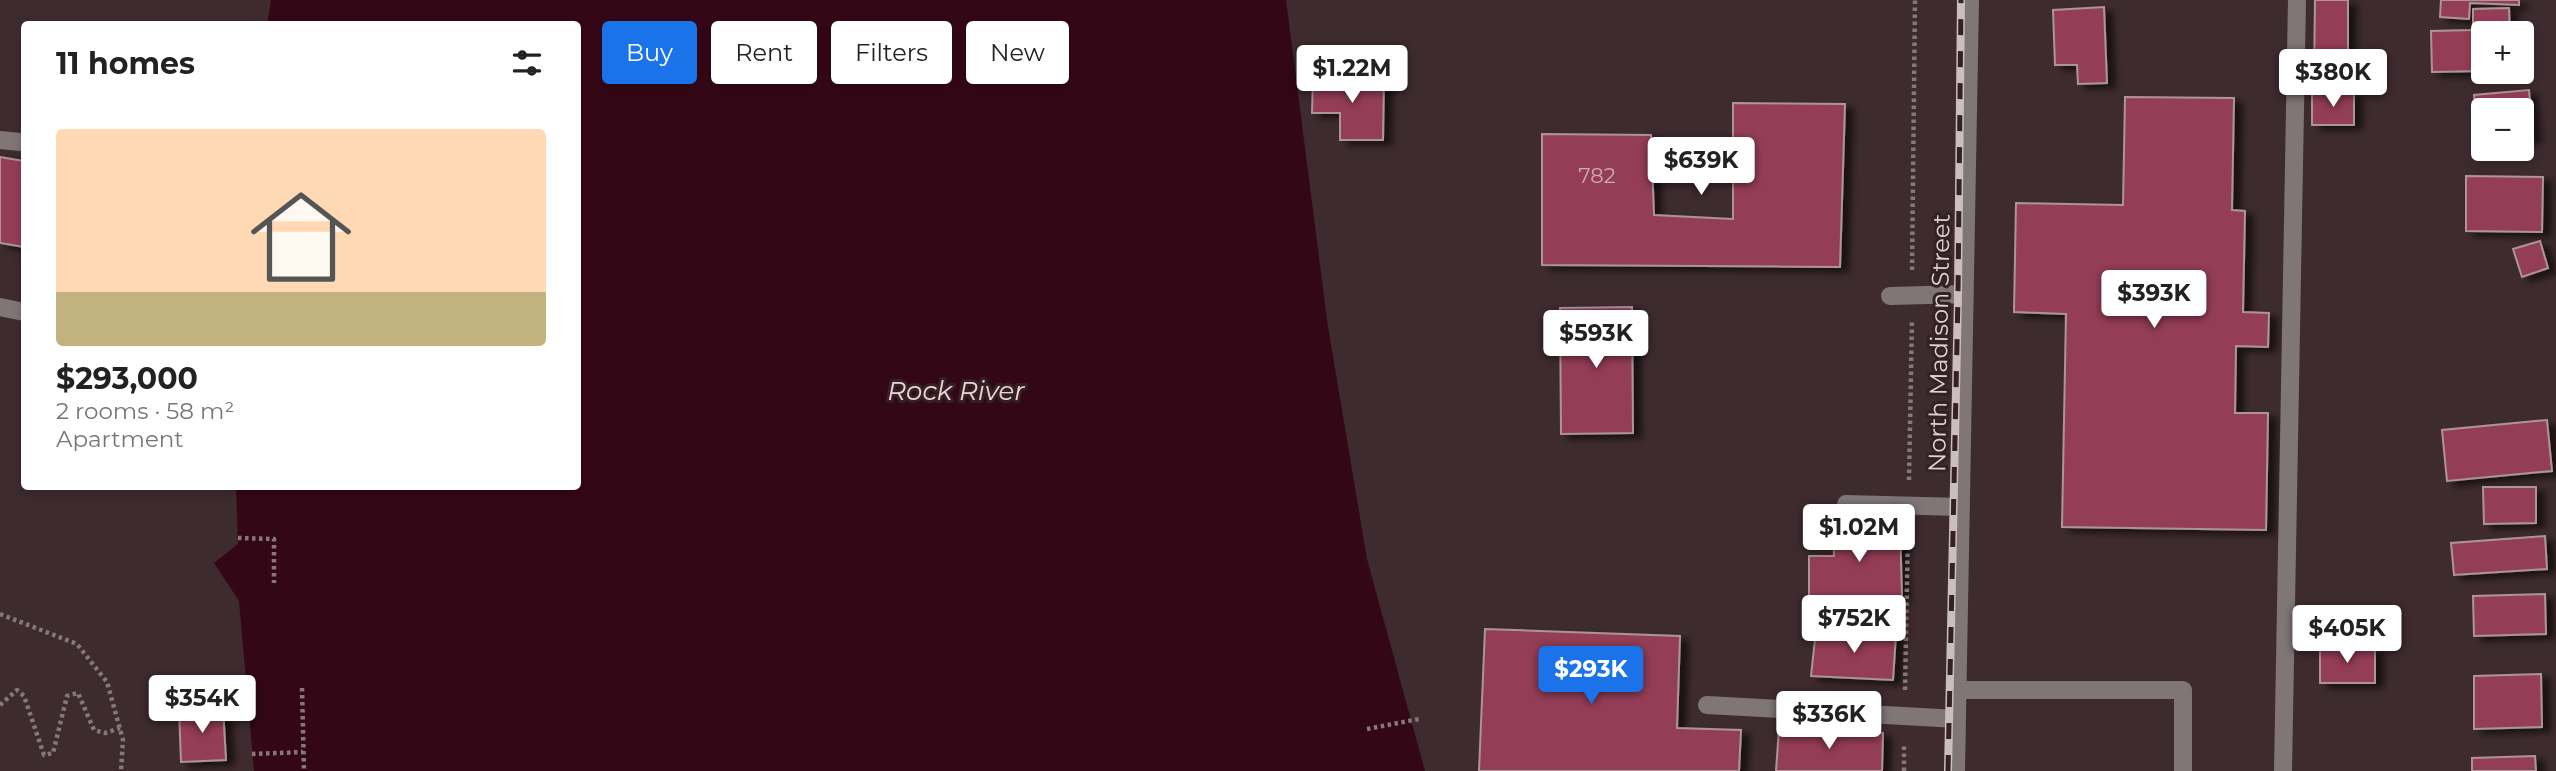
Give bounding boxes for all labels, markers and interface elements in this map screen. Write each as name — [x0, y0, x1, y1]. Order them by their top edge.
chip: Buy — [602, 21, 697, 84]
chip: Rent — [711, 21, 817, 84]
chip: Filters — [831, 21, 952, 84]
chip: New — [966, 21, 1069, 84]
map controls — [2471, 21, 2534, 161]
button: + — [2471, 21, 2534, 84]
icon: filters — [508, 44, 546, 82]
text: 11 homes — [56, 45, 195, 82]
pin: $1.22M — [1295, 46, 1409, 105]
pin: $380K — [2284, 50, 2382, 109]
text: $1.22M — [1313, 54, 1391, 82]
text: $380K — [2295, 58, 2371, 86]
button: − — [2471, 98, 2534, 161]
pin: $639K — [1652, 138, 1750, 197]
text: $639K — [1664, 146, 1738, 174]
house number: 782 — [1578, 163, 1616, 188]
icon: home — [238, 174, 364, 300]
street label: North Madison Street — [1922, 213, 1956, 472]
pin: $393K — [2105, 270, 2203, 330]
text: $393K — [2117, 279, 2191, 307]
pin: $593K — [1547, 310, 1645, 370]
text: $593K — [1559, 319, 1633, 347]
text: $293,000 — [56, 360, 198, 397]
water label: Rock River — [887, 375, 1025, 407]
text: 2 rooms · 58 m² — [56, 397, 234, 425]
text: Apartment — [56, 425, 184, 453]
pin: $1.02M — [1802, 504, 1916, 564]
text: $1.02M — [1819, 513, 1899, 541]
pin: $752K — [1805, 596, 1903, 655]
text: $752K — [1818, 604, 1890, 632]
pin: $405K — [2298, 606, 2396, 665]
text: $405K — [2308, 614, 2386, 642]
pin: $293K — [1542, 646, 1640, 706]
text: $293K — [1554, 655, 1628, 683]
pin: $354K — [153, 676, 251, 735]
text: $354K — [165, 684, 239, 712]
pin: $336K — [1780, 692, 1878, 751]
text: $336K — [1792, 700, 1866, 728]

